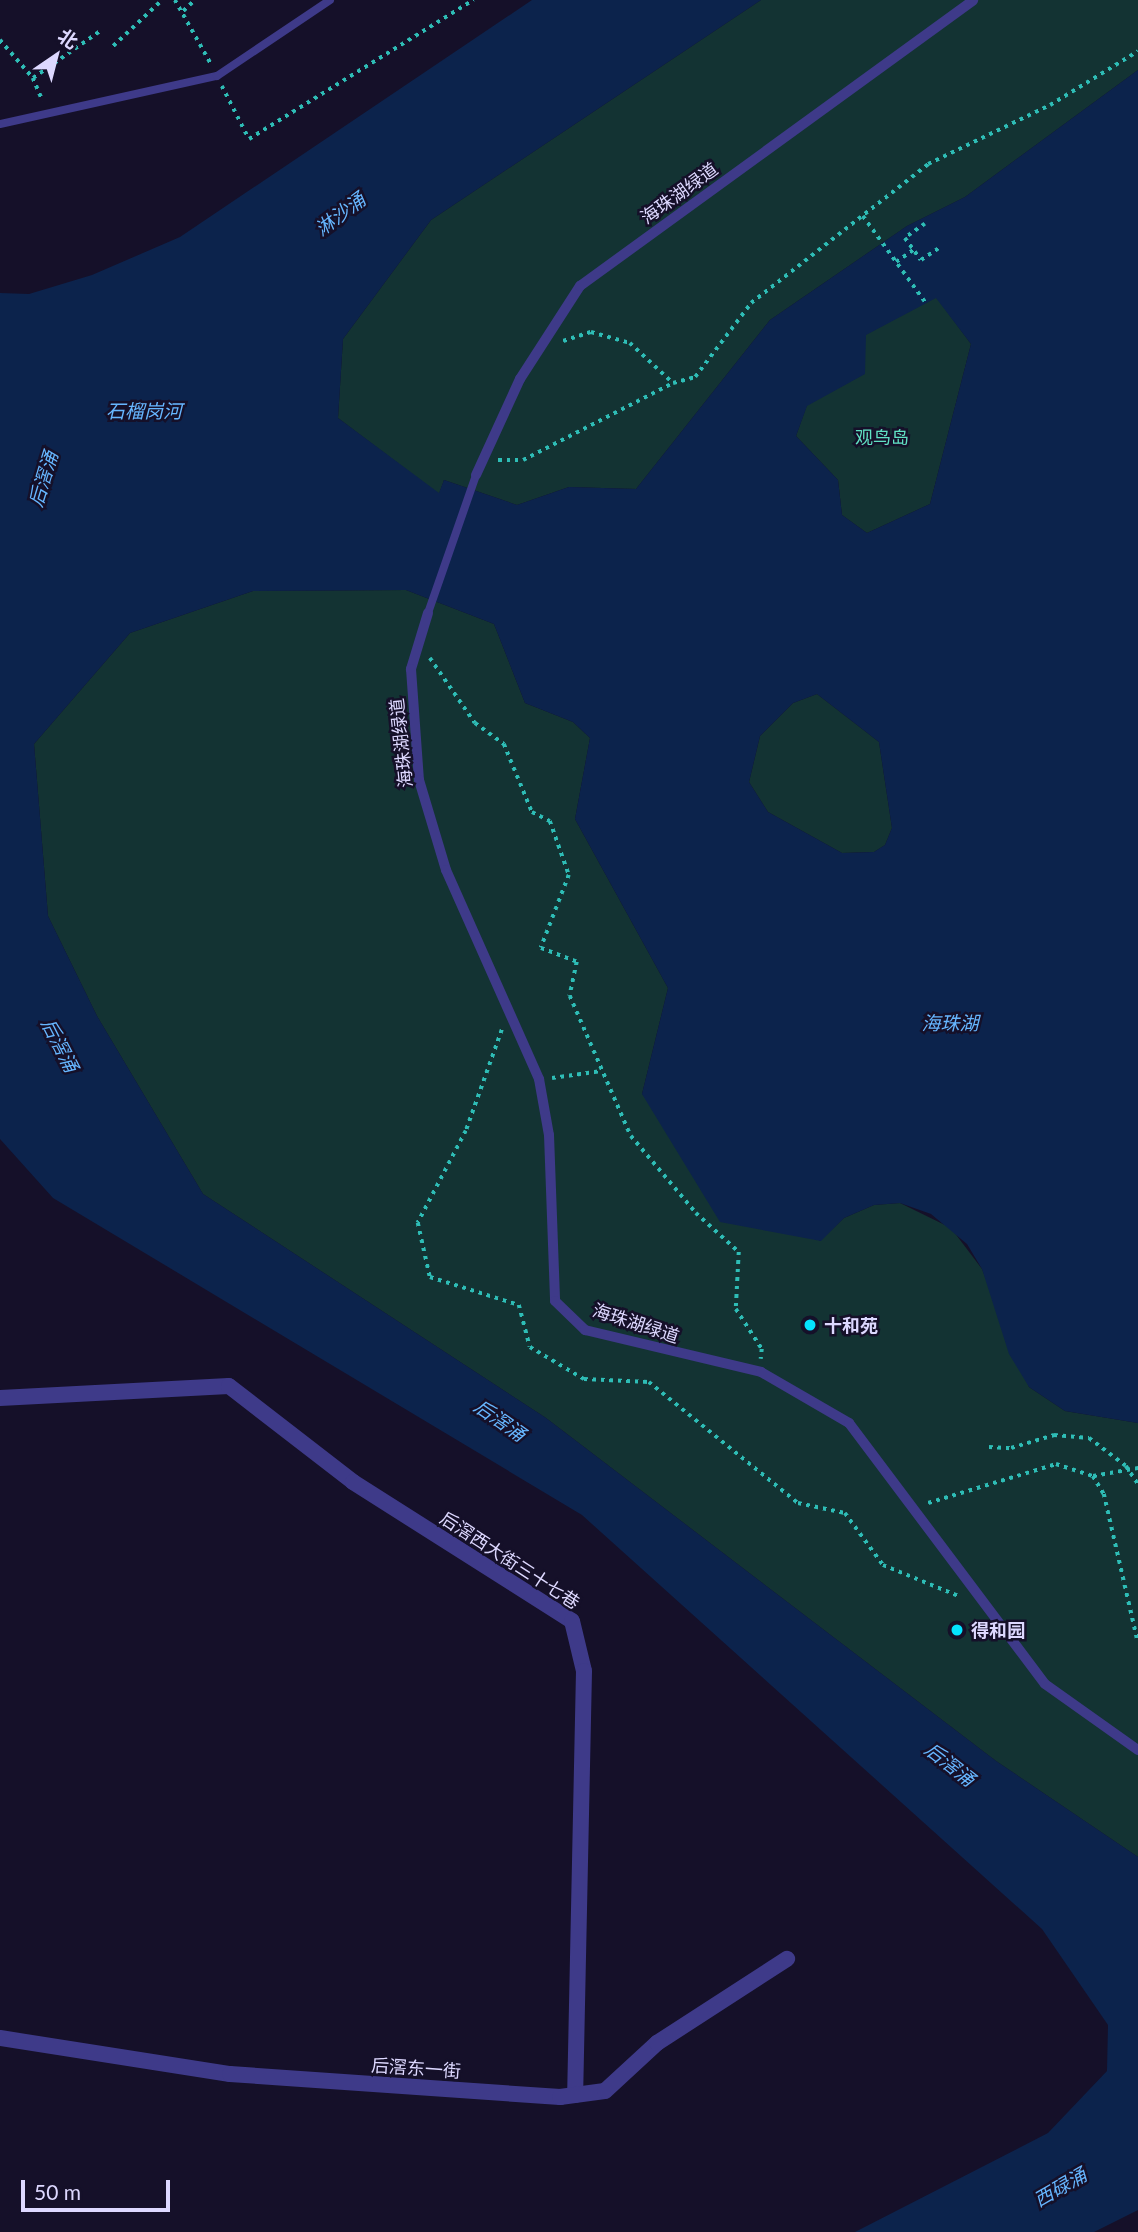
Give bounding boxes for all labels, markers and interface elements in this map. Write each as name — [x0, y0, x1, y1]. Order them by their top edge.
north arrow — [21, 21, 91, 91]
text: 北 — [54, 24, 83, 53]
street label: 海珠湖绿道 — [636, 158, 722, 228]
water label: 淋沙涌 — [310, 188, 370, 240]
water label: 石榴岗河 — [106, 400, 182, 422]
park label: 观鸟岛 — [855, 426, 909, 448]
water label: 后滘涌 — [24, 448, 62, 510]
street label: 海珠湖绿道 — [386, 697, 416, 789]
water label: 海珠湖 — [922, 1012, 978, 1034]
water label: 后滘涌 — [37, 1014, 83, 1076]
street label: 海珠湖绿道 — [590, 1299, 682, 1347]
place label: 十和苑 — [824, 1314, 878, 1336]
marker: 十和苑 — [802, 1317, 818, 1333]
water label: 后滘涌 — [470, 1394, 530, 1446]
street label: 后滘西大街三十七巷 — [436, 1507, 584, 1613]
place label: 得和园 — [971, 1619, 1025, 1641]
marker: 得和园 — [949, 1622, 965, 1638]
water label: 后滘涌 — [921, 1737, 979, 1791]
street label: 后滘东一街 — [370, 2054, 462, 2082]
water label: 西碌涌 — [1030, 2163, 1090, 2211]
scale bar — [24, 2166, 173, 2210]
text: 50 m — [34, 2179, 81, 2204]

